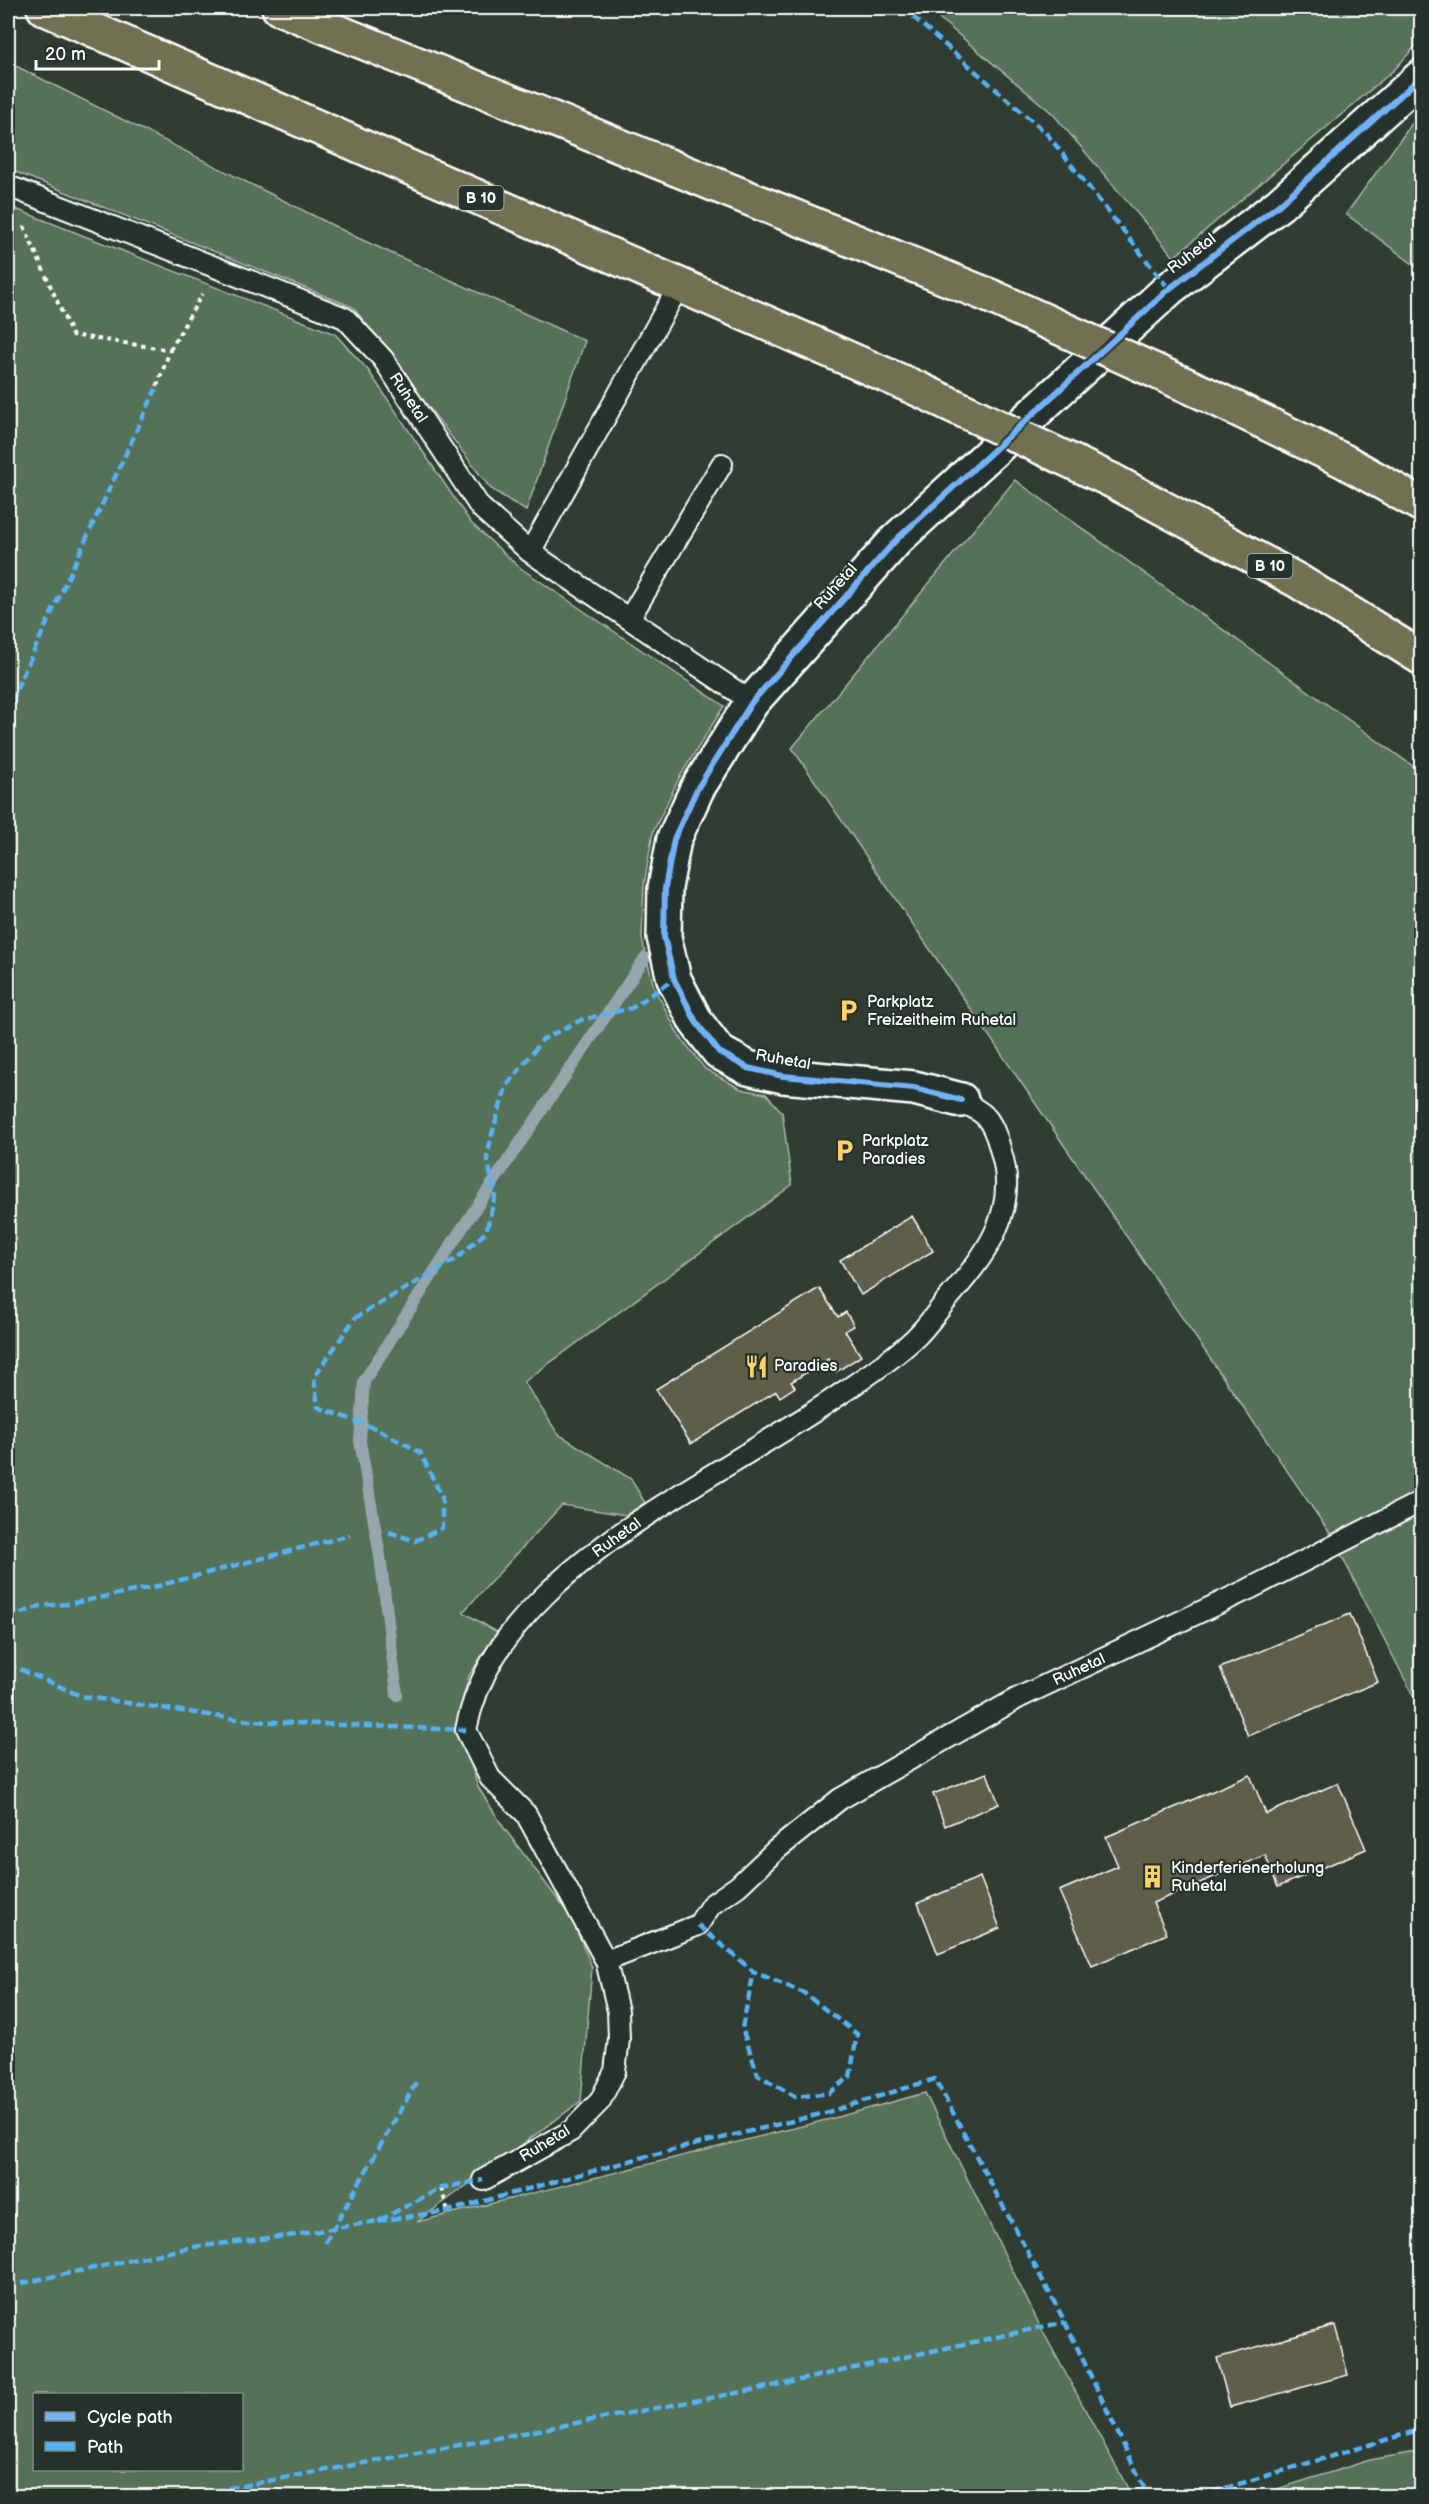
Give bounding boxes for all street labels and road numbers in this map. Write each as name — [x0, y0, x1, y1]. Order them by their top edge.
road number: B 10 — [458, 186, 504, 210]
street label: Ruhetal — [1164, 230, 1220, 278]
street label: Ruhetal — [385, 369, 431, 427]
road number: B 10 — [1248, 554, 1292, 578]
street label: Ruhetal — [810, 560, 862, 614]
street label: Ruhetal — [754, 1046, 812, 1074]
street label: Ruhetal — [589, 1514, 645, 1562]
street label: Ruhetal — [1050, 1650, 1108, 1690]
street label: Ruhetal — [516, 2122, 574, 2166]

